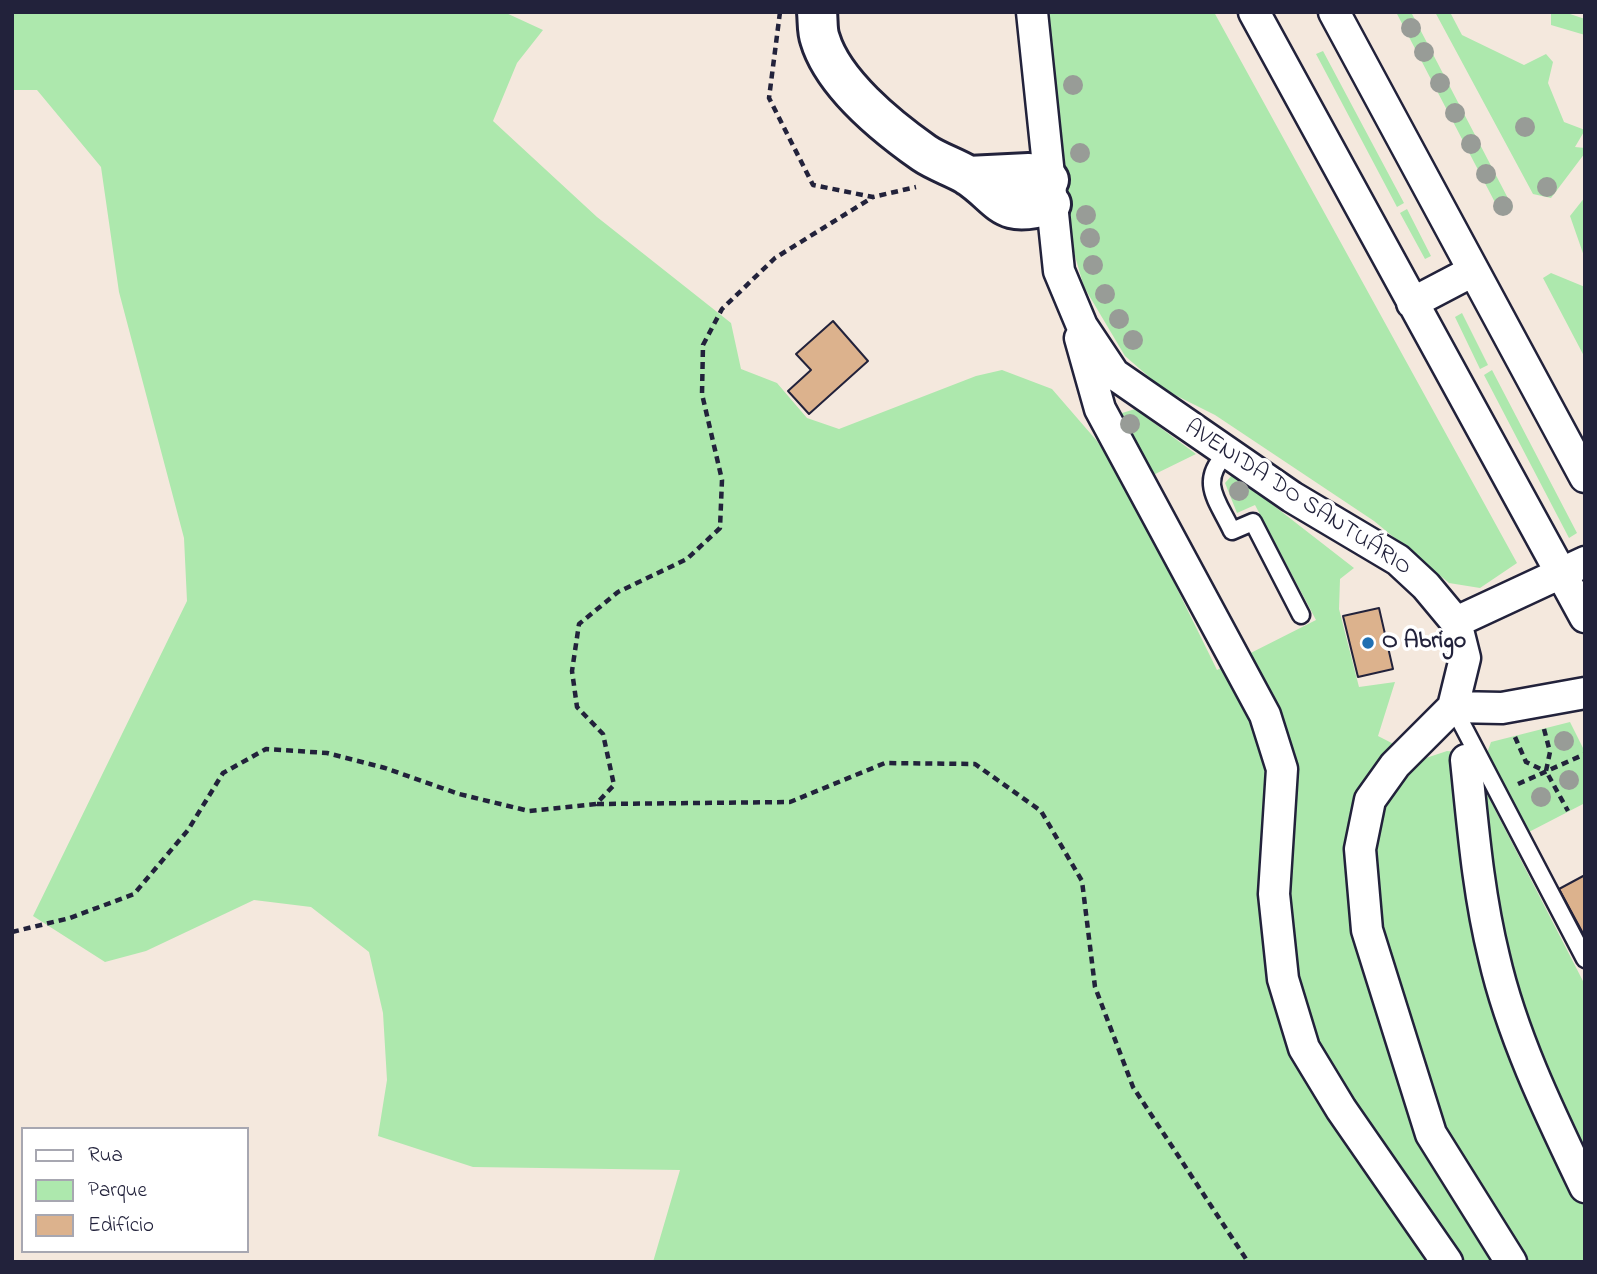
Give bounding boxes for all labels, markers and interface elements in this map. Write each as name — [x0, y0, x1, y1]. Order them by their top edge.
street label: AVENIDA DO SANTUÁRIO — [1178, 415, 1416, 583]
place label: O Abrigo — [1382, 629, 1466, 657]
marker: O Abrigo — [1360, 635, 1376, 651]
legend — [21, 1127, 248, 1253]
text: Rua — [88, 1141, 123, 1171]
text: Parque — [88, 1176, 147, 1206]
text: Edifício — [88, 1211, 154, 1241]

